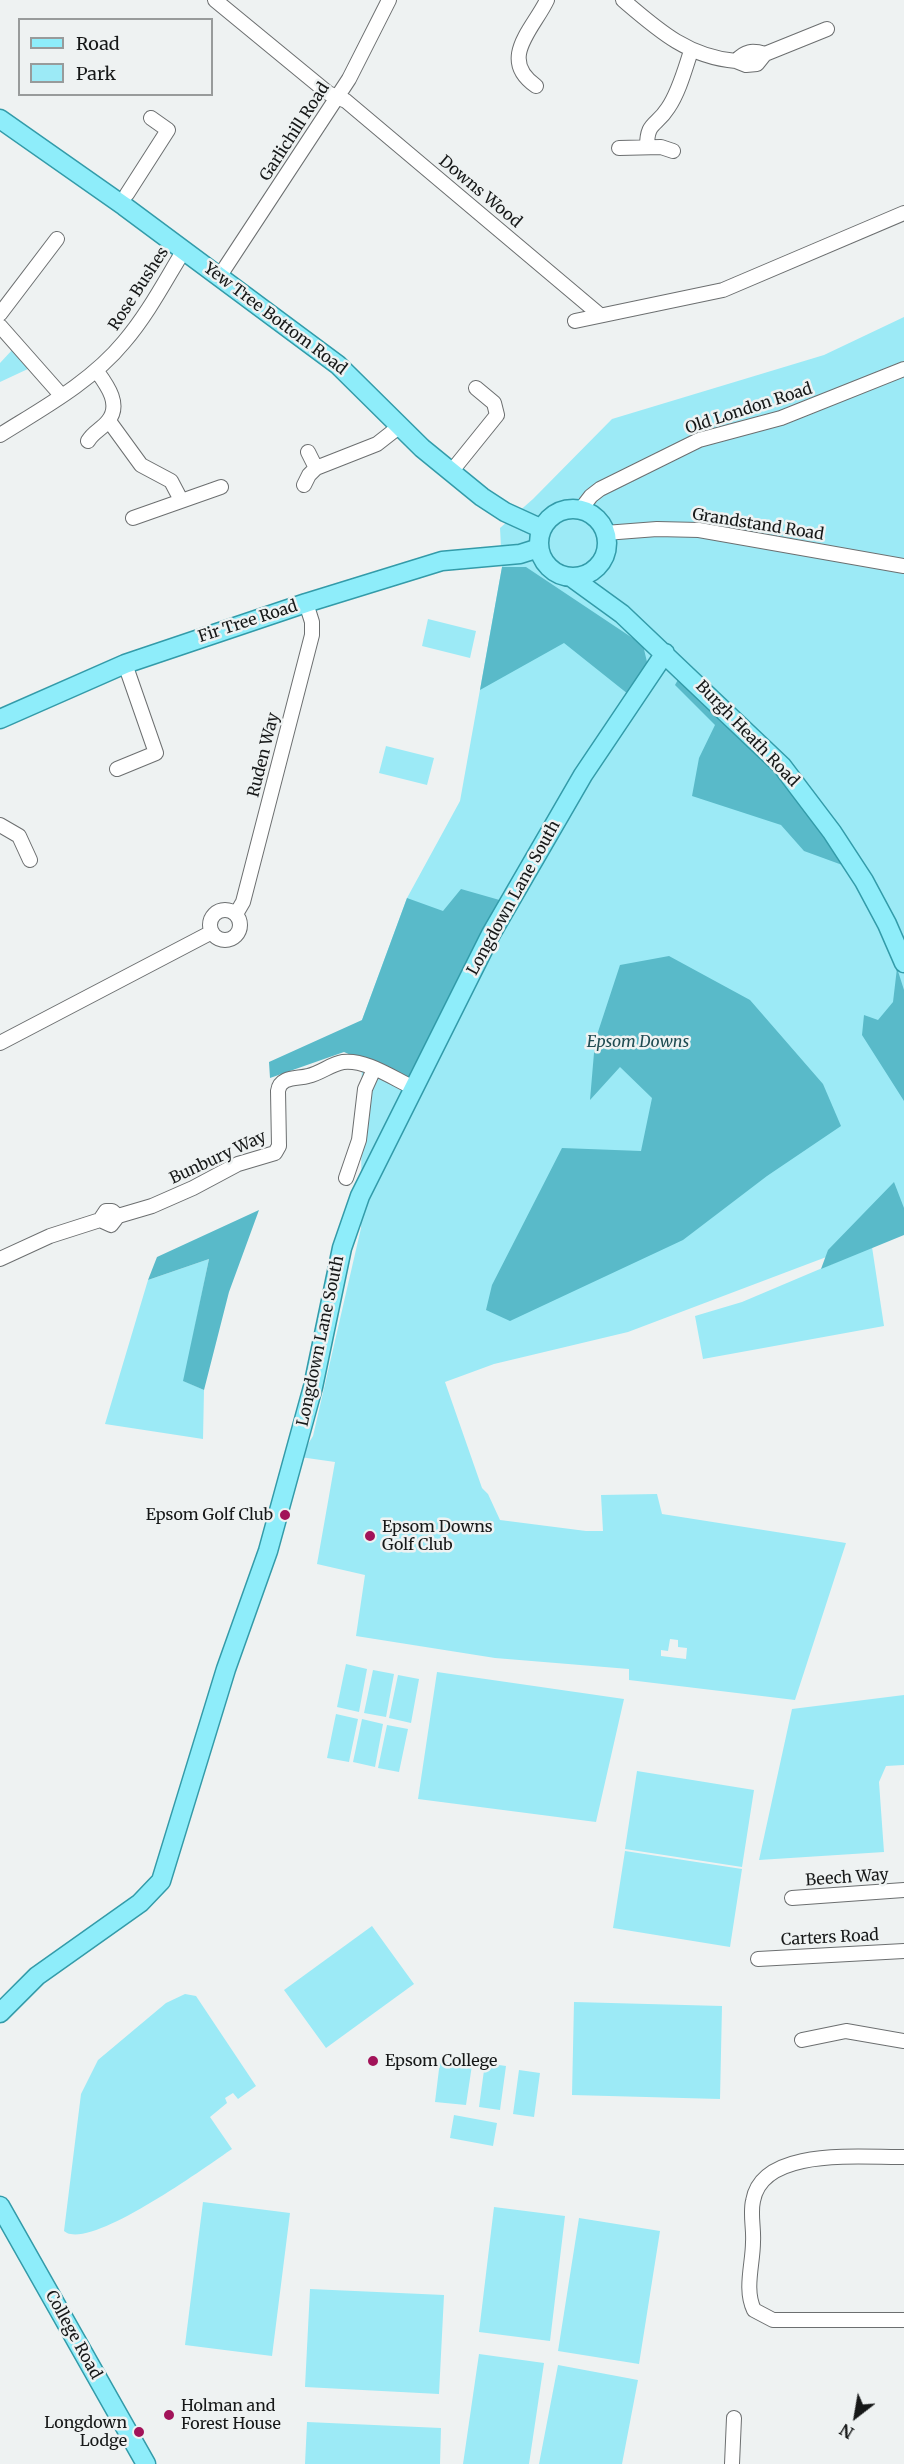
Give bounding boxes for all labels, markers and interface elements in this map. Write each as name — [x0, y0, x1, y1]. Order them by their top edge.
legend — [18, 18, 213, 96]
text: Road — [76, 32, 120, 55]
text: Park — [76, 62, 116, 85]
street label: Garlichill Road — [256, 79, 334, 185]
street label: Downs Wood — [435, 152, 525, 232]
street label: Rose Bushes — [105, 244, 173, 334]
street label: Yew Tree Bottom Road — [200, 259, 350, 379]
street label: Old London Road — [683, 379, 815, 439]
street label: Grandstand Road — [691, 505, 825, 545]
street label: Fir Tree Road — [196, 597, 300, 647]
street label: Burgh Heath Road — [691, 677, 803, 791]
street label: Ruden Way — [244, 711, 284, 799]
street label: Longdown Lane South — [463, 817, 565, 979]
park label: Epsom Downs — [587, 1032, 689, 1052]
street label: Bunbury Way — [167, 1127, 269, 1189]
street label: Longdown Lane South — [294, 1254, 348, 1428]
place label: Epsom Golf Club — [146, 1505, 273, 1525]
marker: Epsom Golf Club — [278, 1508, 292, 1522]
place label: Epsom Downs Golf Club — [382, 1517, 493, 1555]
marker: Epsom Downs Golf Club — [363, 1529, 377, 1543]
street label: Beech Way — [805, 1866, 889, 1890]
street label: Carters Road — [780, 1926, 880, 1950]
place label: Epsom College — [385, 2051, 497, 2071]
marker: Epsom College — [366, 2054, 380, 2068]
street label: College Road — [41, 2287, 105, 2383]
north arrow — [826, 2386, 886, 2446]
place label: Holman and Forest House — [181, 2396, 281, 2434]
marker: Holman and Forest House — [162, 2408, 176, 2422]
place label: Longdown Lodge — [44, 2413, 127, 2451]
text: N — [836, 2420, 857, 2443]
marker: Longdown Lodge — [132, 2425, 146, 2439]

